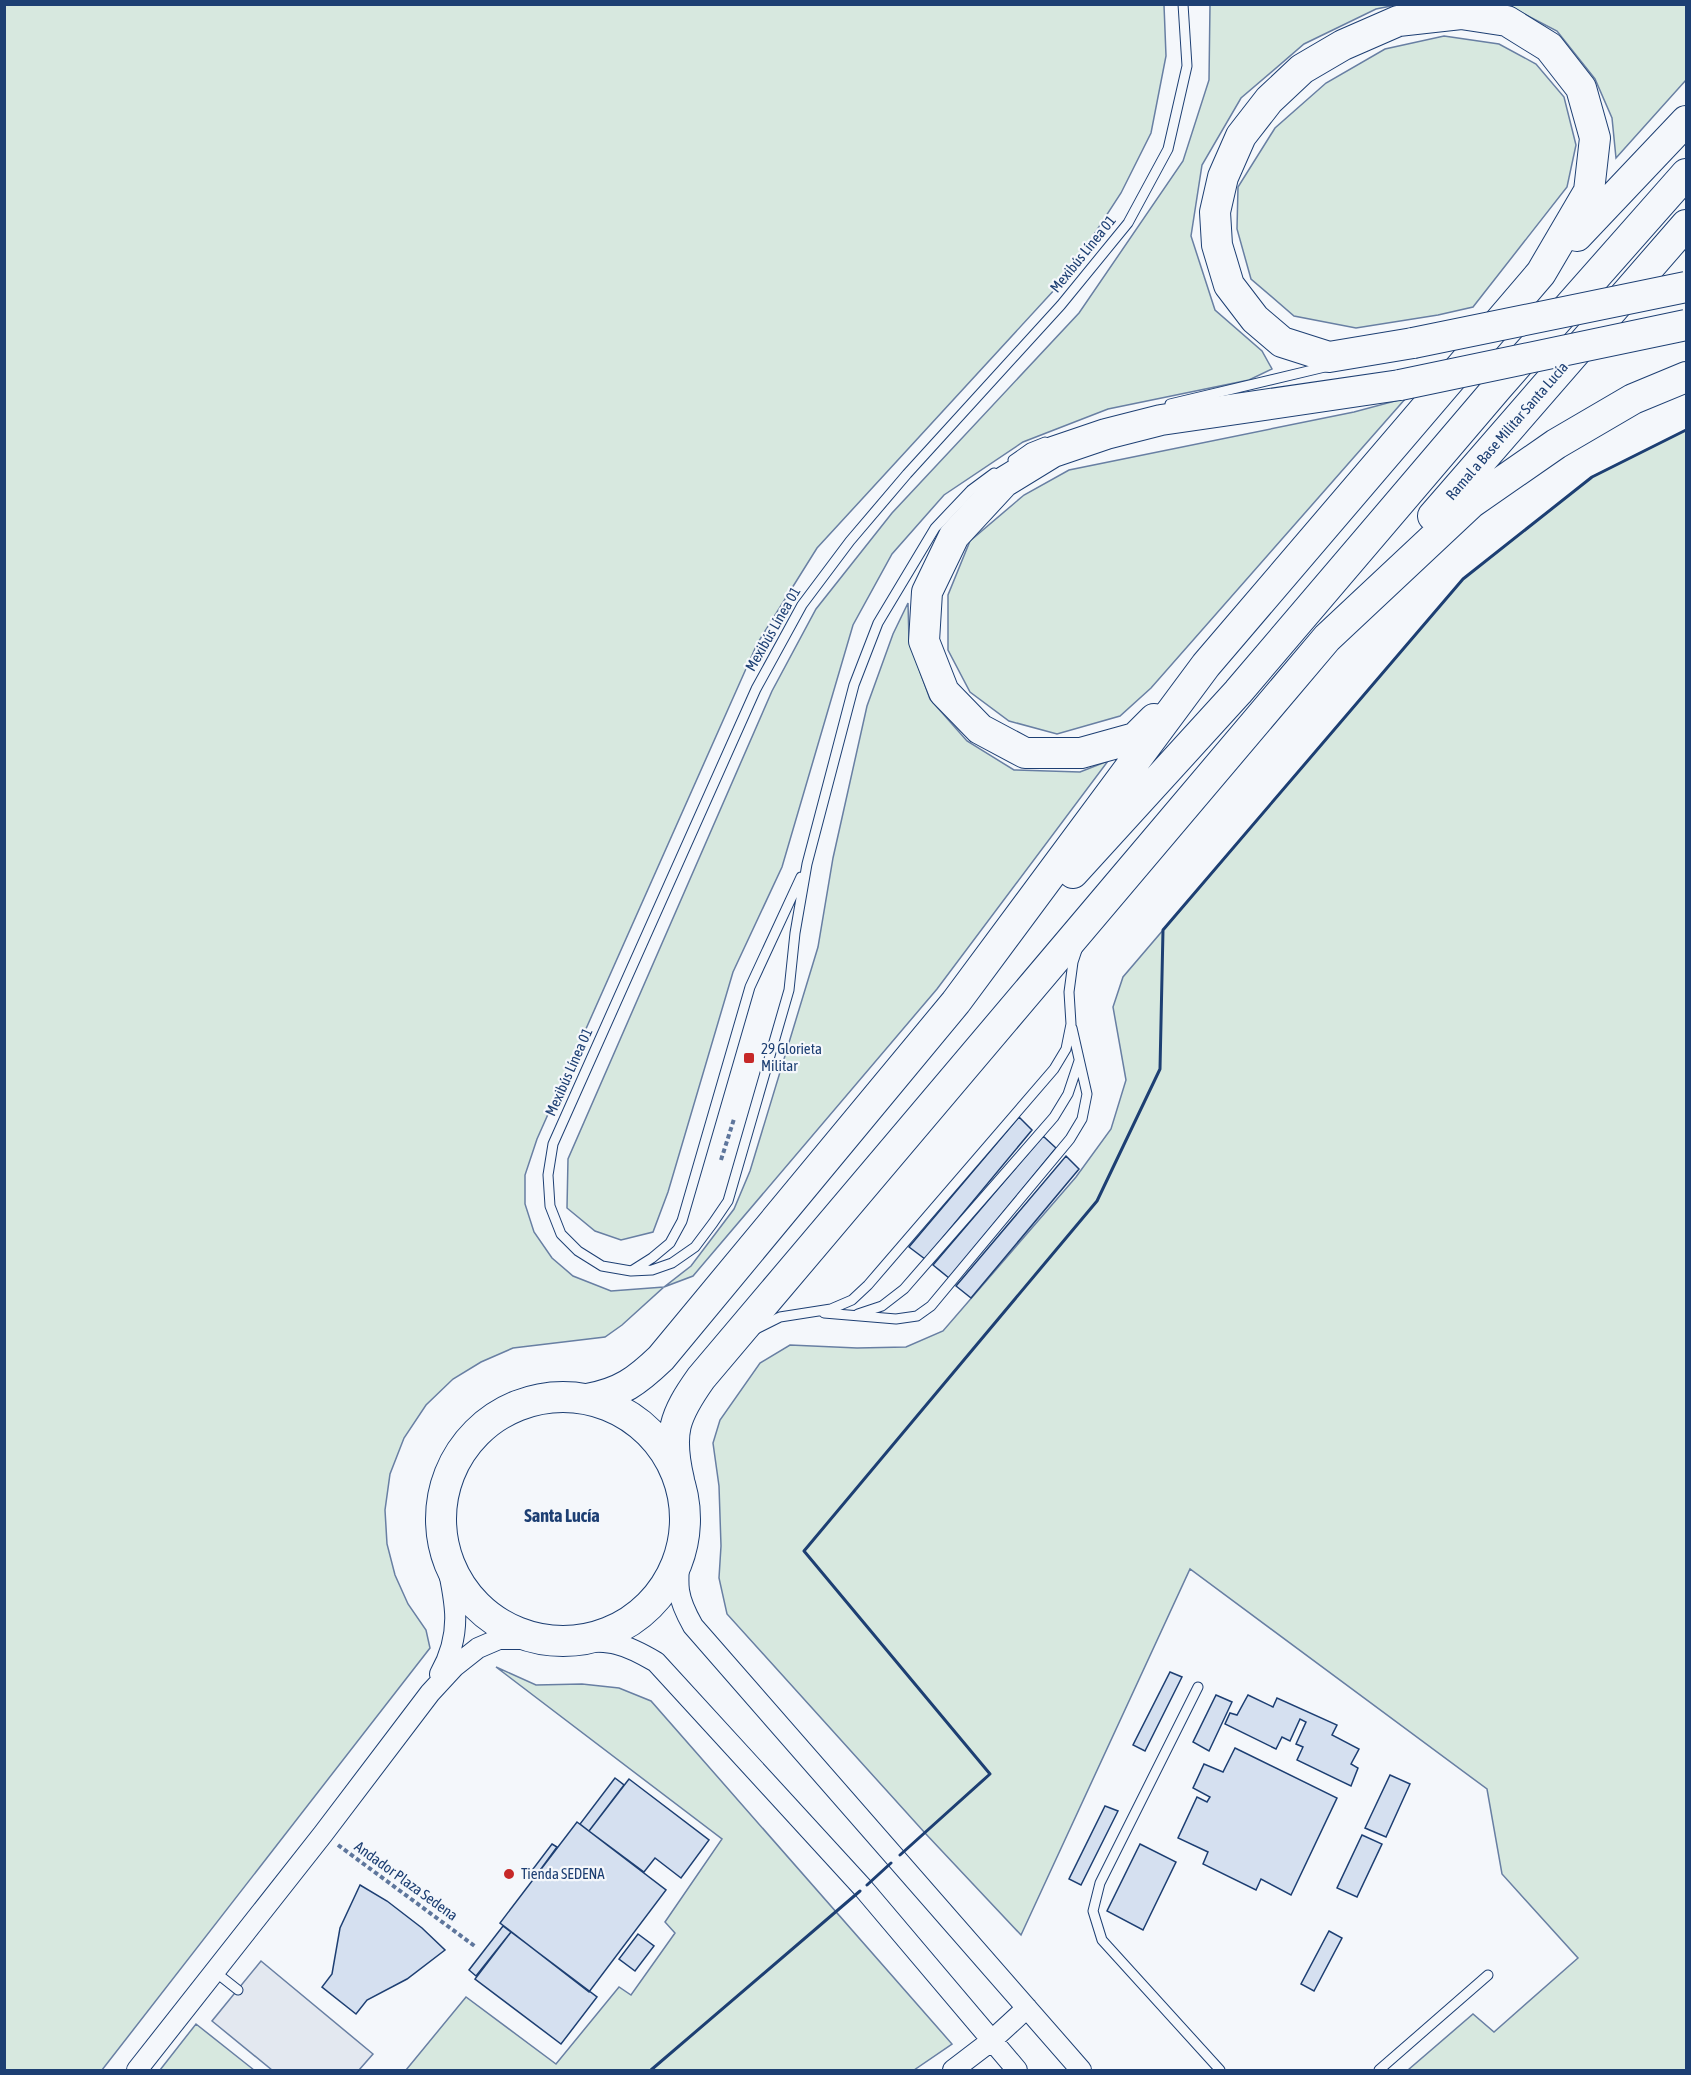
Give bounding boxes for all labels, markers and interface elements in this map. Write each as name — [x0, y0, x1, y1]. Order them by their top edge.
street label: Mexibús Línea 01 — [1046, 212, 1119, 296]
street label: Ramal a Base Militar Santa Lucía — [1442, 358, 1571, 503]
street label: Mexibús Línea 01 — [742, 584, 804, 674]
street label: Mexibús Línea 01 — [542, 1025, 596, 1118]
place label: 29 Glorieta Militar — [761, 1040, 822, 1074]
marker: 29 Glorieta Militar — [742, 1051, 756, 1065]
district label: Santa Lucía — [524, 1505, 600, 1526]
street label: Andador Plaza Sedena — [351, 1837, 461, 1924]
place label: Tienda SEDENA — [521, 1865, 605, 1882]
marker: Tienda SEDENA — [502, 1867, 516, 1881]

